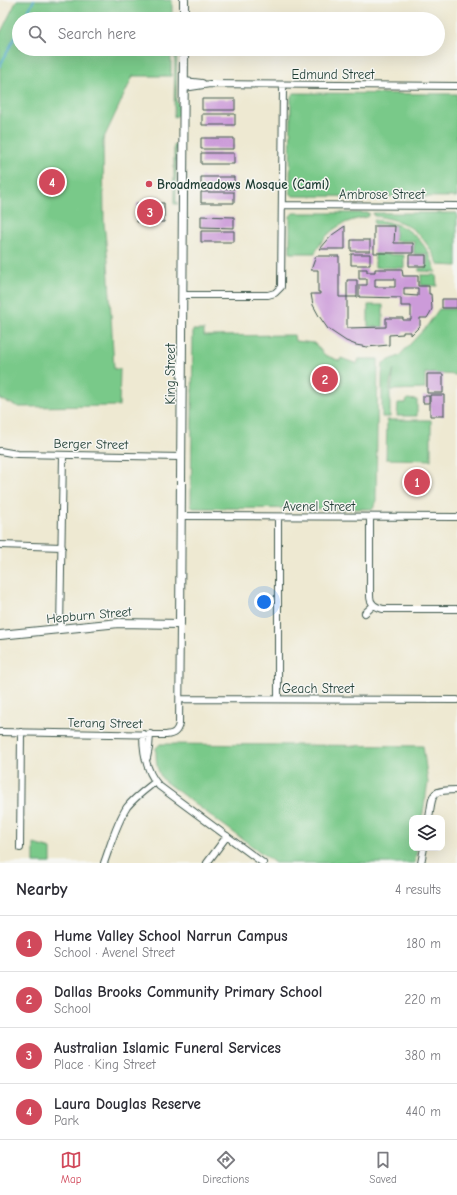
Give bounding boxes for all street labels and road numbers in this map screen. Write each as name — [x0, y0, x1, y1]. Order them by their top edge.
street label: Edmund Street — [291, 67, 376, 82]
street label: Ambrose Street — [339, 187, 426, 202]
street label: King Street — [163, 342, 178, 405]
street label: Berger Street — [53, 436, 130, 452]
street label: Avenel Street — [283, 499, 357, 514]
street label: Hepburn Street — [46, 604, 134, 626]
street label: Geach Street — [282, 681, 356, 696]
street label: Terang Street — [67, 715, 144, 731]

